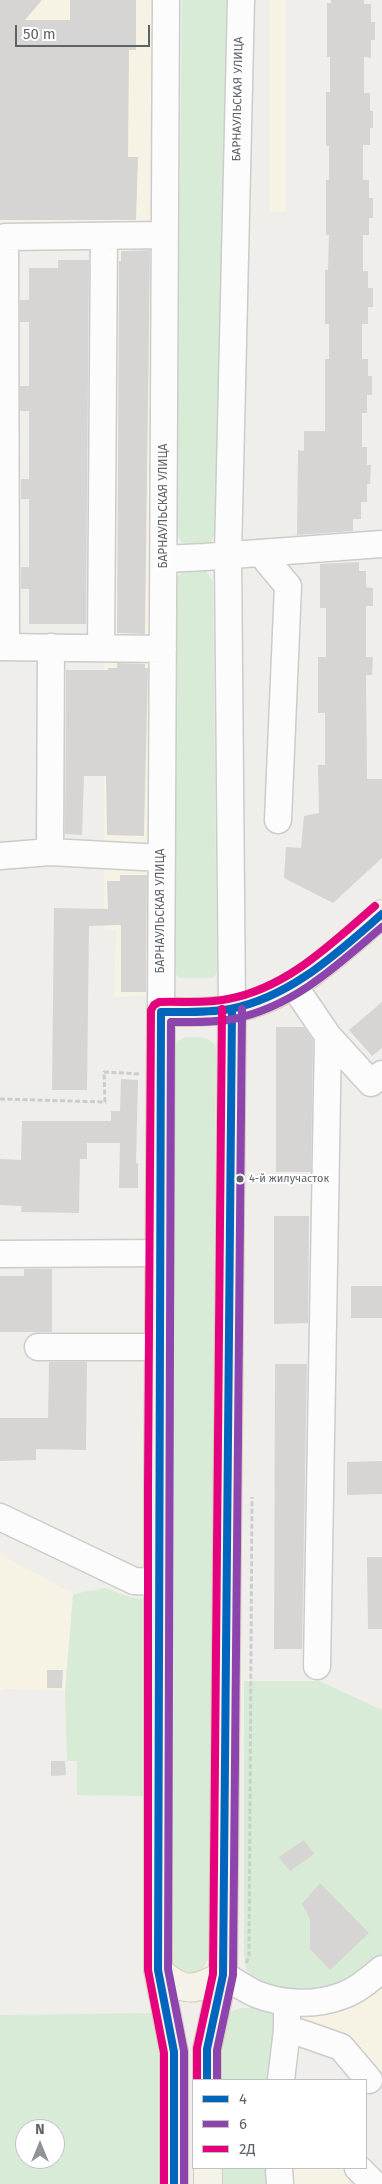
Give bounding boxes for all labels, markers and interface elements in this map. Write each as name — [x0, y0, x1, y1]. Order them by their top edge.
scale bar — [18, 15, 152, 47]
text: 50 m — [23, 25, 56, 43]
street label: БАРНАУЛЬСКАЯ УЛИЦА — [230, 36, 246, 162]
street label: БАРНАУЛЬСКАЯ УЛИЦА — [157, 444, 171, 568]
street label: БАРНАУЛЬСКАЯ УЛИЦА — [154, 849, 168, 973]
place label: 4-й жилучасток — [249, 1172, 329, 1186]
marker: 4-й жилучасток — [235, 1174, 245, 1184]
legend — [192, 2079, 367, 2169]
text: 4 — [239, 2090, 247, 2108]
text: 6 — [239, 2115, 247, 2133]
north arrow — [15, 2119, 65, 2169]
text: N — [35, 2121, 45, 2138]
text: 2Д — [239, 2140, 256, 2158]

